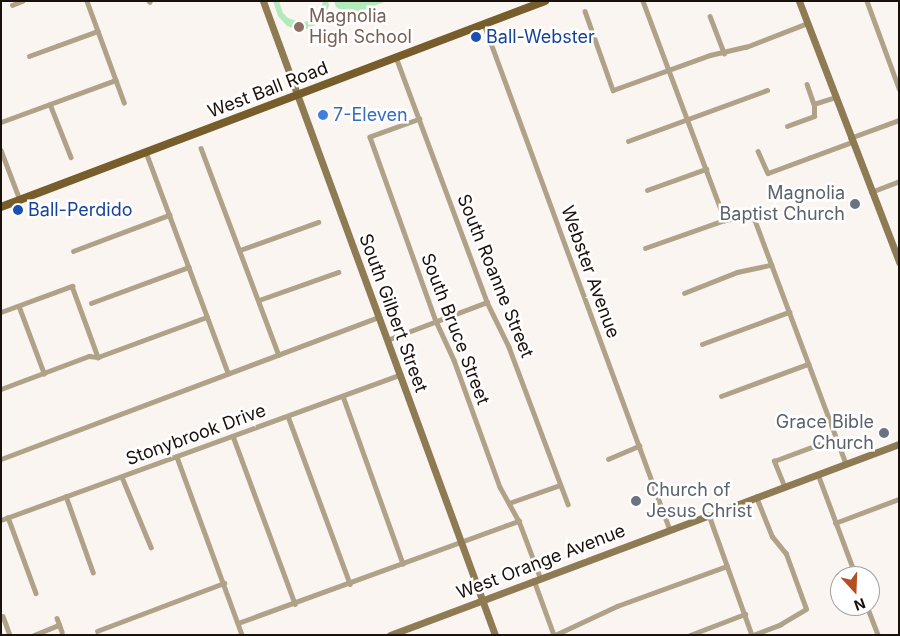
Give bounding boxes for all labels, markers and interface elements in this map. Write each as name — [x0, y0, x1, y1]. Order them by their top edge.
place label: Magnolia High School — [309, 6, 412, 48]
marker: Magnolia High School — [293, 21, 305, 33]
place label: Ball-Webster — [486, 26, 595, 48]
marker: Ball-Webster — [470, 31, 482, 43]
street label: West Ball Road — [205, 57, 331, 123]
place label: 7-Eleven — [333, 104, 408, 126]
marker: 7-Eleven — [317, 109, 329, 121]
place label: Magnolia Baptist Church — [720, 183, 845, 225]
street label: South Roanne Street — [452, 191, 538, 361]
marker: Magnolia Baptist Church — [849, 198, 861, 210]
place label: Ball-Perdido — [28, 199, 132, 221]
street label: Webster Avenue — [556, 203, 624, 341]
marker: Ball-Perdido — [12, 204, 24, 216]
street label: South Gilbert Street — [354, 231, 432, 395]
street label: South Bruce Street — [416, 250, 494, 408]
street label: Stonybrook Drive — [123, 400, 269, 470]
place label: Grace Bible Church — [776, 412, 874, 454]
marker: Grace Bible Church — [878, 427, 890, 439]
place label: Church of Jesus Christ — [646, 480, 752, 522]
marker: Church of Jesus Christ — [630, 495, 642, 507]
street label: West Orange Avenue — [454, 520, 628, 604]
north arrow — [830, 566, 880, 616]
text: N — [852, 595, 868, 614]

